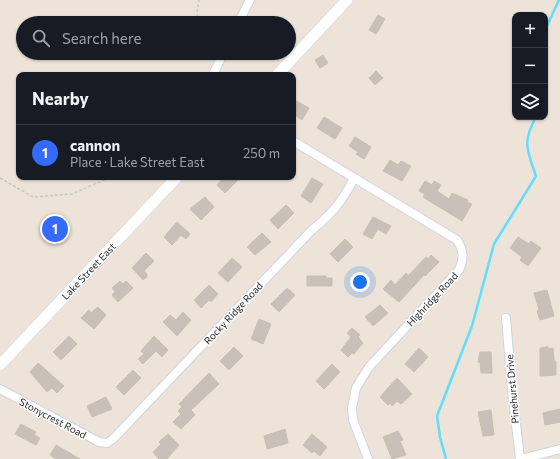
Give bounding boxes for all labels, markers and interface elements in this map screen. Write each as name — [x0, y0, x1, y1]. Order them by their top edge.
map controls — [512, 12, 548, 120]
button: + — [512, 12, 548, 48]
search box — [16, 16, 296, 60]
icon: search — [30, 27, 52, 49]
text: Search here — [62, 29, 141, 47]
button: − — [512, 48, 548, 84]
button: layers — [512, 84, 548, 120]
text: Nearby — [32, 88, 89, 109]
text: cannon — [70, 136, 120, 154]
text: 1 — [42, 145, 48, 161]
text: 250 m — [243, 145, 280, 161]
text: Place · Lake Street East — [70, 154, 205, 170]
pin: 1 — [42, 214, 68, 244]
street label: Lake Street East — [59, 240, 118, 302]
street label: Highridge Road — [404, 269, 460, 328]
your location — [350, 272, 370, 292]
street label: Rocky Ridge Road — [201, 279, 265, 347]
street label: Pinehurst Drive — [503, 354, 521, 424]
street label: Stonycrest Road — [17, 395, 89, 441]

